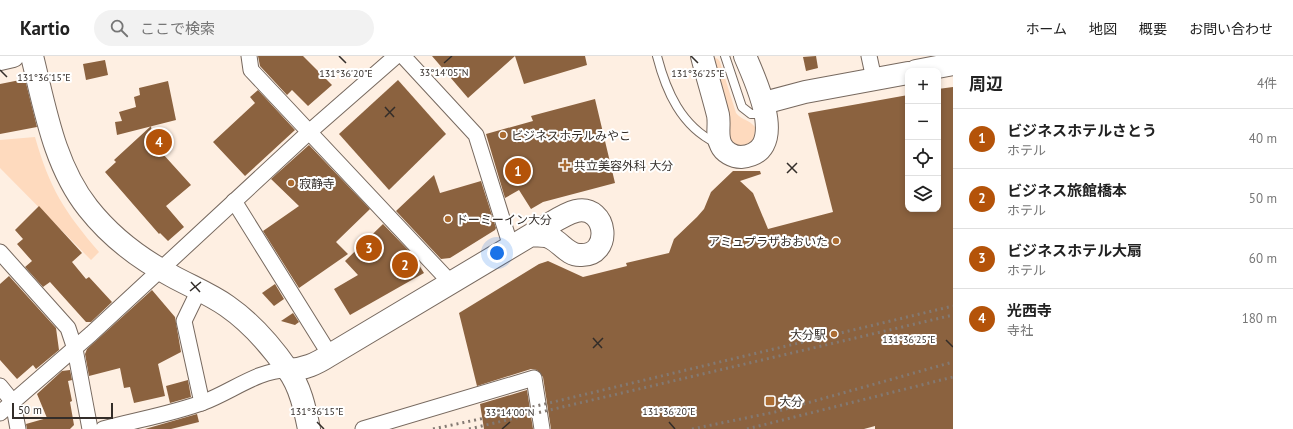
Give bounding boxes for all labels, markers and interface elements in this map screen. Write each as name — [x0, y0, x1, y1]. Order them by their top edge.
search box — [94, 10, 374, 46]
text: Kartio — [20, 16, 70, 40]
icon: search — [108, 17, 130, 39]
text: ここで検索 — [140, 19, 215, 38]
text: ホーム — [1025, 20, 1067, 38]
text: 地図 — [1089, 20, 1117, 38]
text: 概要 — [1139, 20, 1167, 38]
text: お問い合わせ — [1189, 20, 1273, 38]
text: 33°14'05"N — [419, 66, 469, 79]
text: 131°36'20"E — [319, 67, 373, 80]
text: 131°36'25"E — [671, 67, 725, 80]
map controls — [905, 68, 941, 212]
button: + — [905, 68, 941, 104]
text: 131°36'15"E — [17, 71, 71, 84]
text: 周辺 — [969, 73, 1003, 95]
text: 4件 — [1257, 75, 1277, 92]
button: − — [905, 104, 941, 140]
text: ビジネスホテルさとう — [1007, 121, 1157, 140]
pin: 4 — [146, 127, 172, 157]
place label: ビジネスホテルみやこ — [511, 128, 631, 143]
marker: ビジネスホテルみやこ — [498, 130, 508, 140]
text: 1 — [978, 130, 986, 147]
text: 40 m — [1249, 130, 1277, 147]
button: locate — [905, 140, 941, 176]
text: ホテル — [1007, 142, 1046, 159]
pin: 1 — [505, 156, 531, 186]
place label: 共立美容外科 大分 — [574, 158, 673, 173]
marker: 共立美容外科 大分 — [559, 159, 571, 171]
place label: 寂静寺 — [299, 176, 335, 191]
button: layers — [905, 176, 941, 212]
marker: 寂静寺 — [286, 178, 296, 188]
text: ビジネス旅館橋本 — [1007, 181, 1127, 200]
text: 2 — [978, 190, 986, 207]
text: 50 m — [1249, 190, 1277, 207]
text: ホテル — [1007, 202, 1046, 219]
place label: ドーミーイン大分 — [456, 212, 552, 227]
marker: ドーミーイン大分 — [443, 214, 453, 224]
pin: 3 — [356, 233, 382, 263]
place label: アミュプラザおおいた — [708, 234, 828, 249]
marker: アミュプラザおおいた — [831, 236, 841, 246]
text: ビジネスホテル大扇 — [1007, 241, 1142, 260]
your location — [487, 243, 507, 263]
pin: 2 — [392, 250, 418, 280]
text: 3 — [978, 250, 986, 267]
text: 60 m — [1249, 250, 1277, 267]
text: ホテル — [1007, 262, 1046, 279]
text: 光西寺 — [1007, 301, 1052, 320]
text: 4 — [978, 310, 986, 327]
text: 180 m — [1242, 310, 1277, 327]
text: 寺社 — [1007, 322, 1033, 339]
place label: 大分駅 — [790, 327, 826, 342]
marker: 大分駅 — [829, 329, 839, 339]
text: 131°36'25"E — [882, 333, 936, 346]
place label: 大分 — [779, 394, 803, 409]
marker: 大分 — [764, 395, 776, 407]
scale bar — [12, 401, 113, 420]
text: 50 m — [18, 403, 42, 417]
text: 131°36'15"E — [290, 405, 344, 418]
text: 131°36'20"E — [642, 405, 696, 418]
text: 33°14'00"N — [485, 406, 535, 419]

